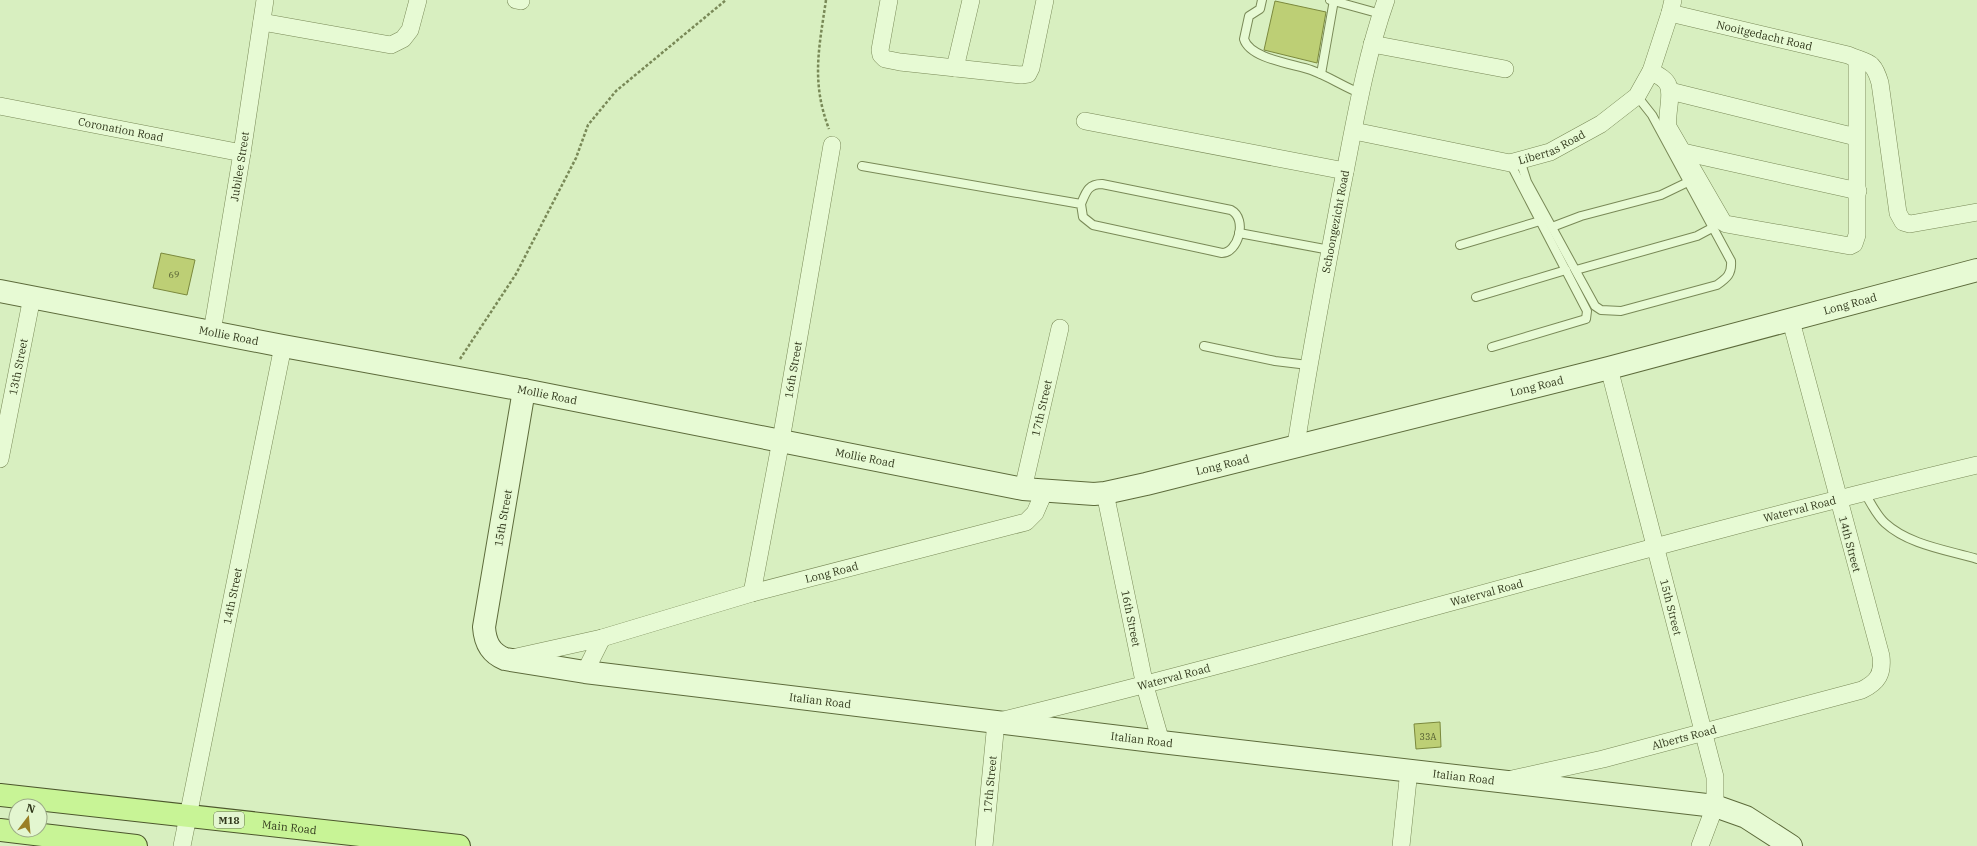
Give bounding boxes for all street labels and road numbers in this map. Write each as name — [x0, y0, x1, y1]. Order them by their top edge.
street label: Nooitgedacht Road — [1715, 17, 1814, 53]
street label: Coronation Road — [77, 114, 165, 145]
street label: Libertas Road — [1517, 127, 1588, 167]
street label: Jubilee Street — [227, 130, 252, 202]
street label: Schoongezicht Road — [1319, 169, 1352, 274]
street label: Long Road — [1822, 290, 1879, 318]
street label: Mollie Road — [198, 323, 260, 348]
street label: 13th Street — [6, 337, 31, 396]
street label: 16th Street — [781, 340, 805, 399]
street label: Long Road — [1509, 373, 1565, 400]
street label: 17th Street — [1028, 378, 1055, 438]
street label: Mollie Road — [516, 382, 579, 407]
street label: Mollie Road — [834, 445, 896, 470]
street label: Long Road — [1194, 451, 1251, 478]
street label: 15th Street — [491, 488, 515, 547]
street label: Waterval Road — [1762, 493, 1838, 525]
street label: 14th Street — [1836, 514, 1864, 574]
street label: Long Road — [803, 559, 860, 586]
street label: 14th Street — [220, 566, 245, 626]
street label: Waterval Road — [1449, 576, 1525, 609]
street label: 15th Street — [1657, 578, 1685, 637]
street label: 16th Street — [1118, 589, 1144, 648]
street label: Waterval Road — [1136, 661, 1212, 693]
street label: Italian Road — [788, 690, 852, 711]
street label: Alberts Road — [1650, 722, 1718, 753]
street label: Italian Road — [1110, 729, 1174, 750]
street label: 17th Street — [980, 755, 1000, 814]
street label: Italian Road — [1432, 766, 1496, 788]
road number: M18 — [214, 812, 244, 828]
street label: Main Road — [261, 817, 318, 837]

